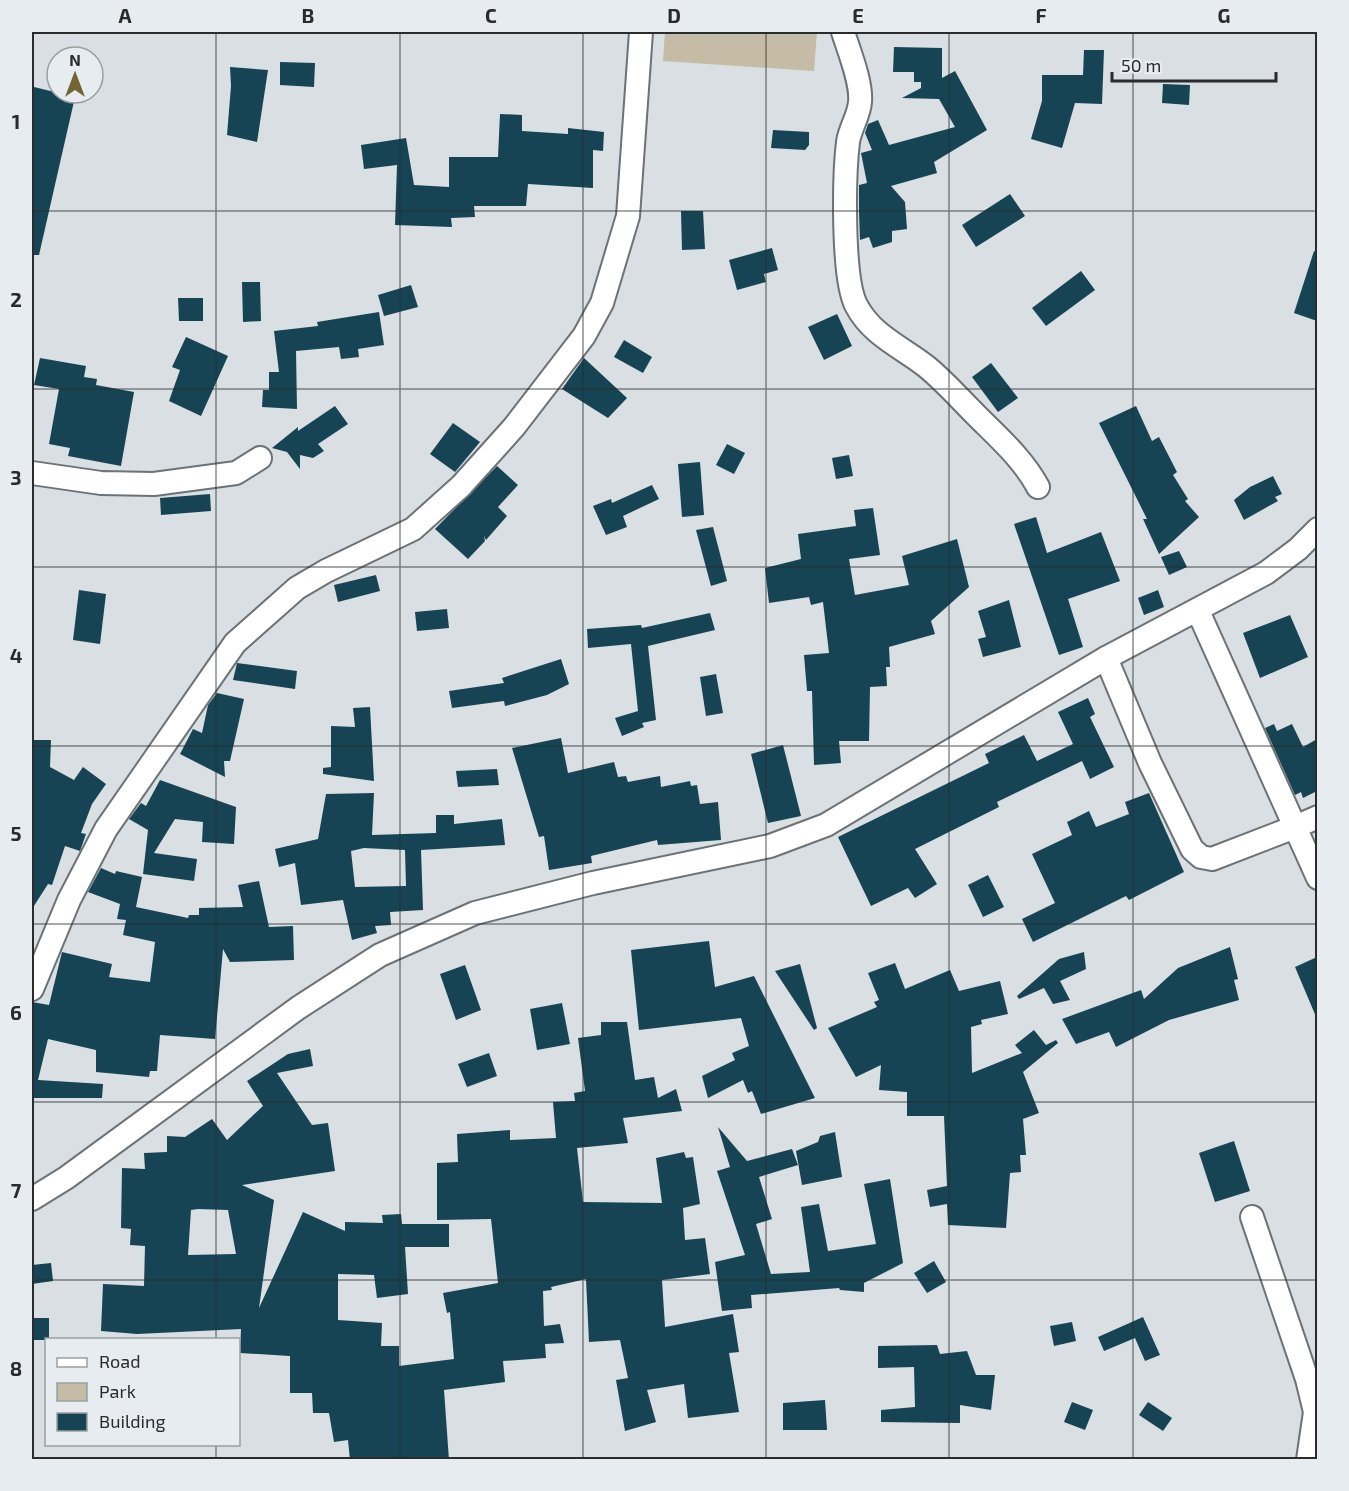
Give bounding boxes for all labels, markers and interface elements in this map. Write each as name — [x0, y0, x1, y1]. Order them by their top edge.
text: A — [118, 3, 132, 27]
text: B — [302, 3, 314, 27]
text: C — [485, 3, 497, 27]
text: D — [667, 3, 681, 27]
text: E — [852, 3, 864, 27]
text: F — [1035, 3, 1047, 27]
text: G — [1218, 3, 1230, 27]
north arrow — [45, 45, 105, 105]
scale bar — [1112, 45, 1276, 83]
text: N — [69, 50, 81, 69]
text: 50 m — [1121, 54, 1161, 76]
text: 1 — [12, 109, 20, 133]
text: 2 — [10, 287, 22, 311]
text: 3 — [10, 465, 22, 489]
text: 4 — [10, 643, 23, 667]
text: 5 — [10, 821, 22, 845]
text: 6 — [10, 1000, 22, 1024]
text: 7 — [11, 1178, 22, 1202]
legend — [45, 1338, 240, 1446]
text: Road — [99, 1350, 140, 1372]
text: 8 — [10, 1356, 22, 1380]
text: Park — [99, 1380, 136, 1402]
text: Building — [99, 1410, 166, 1432]

